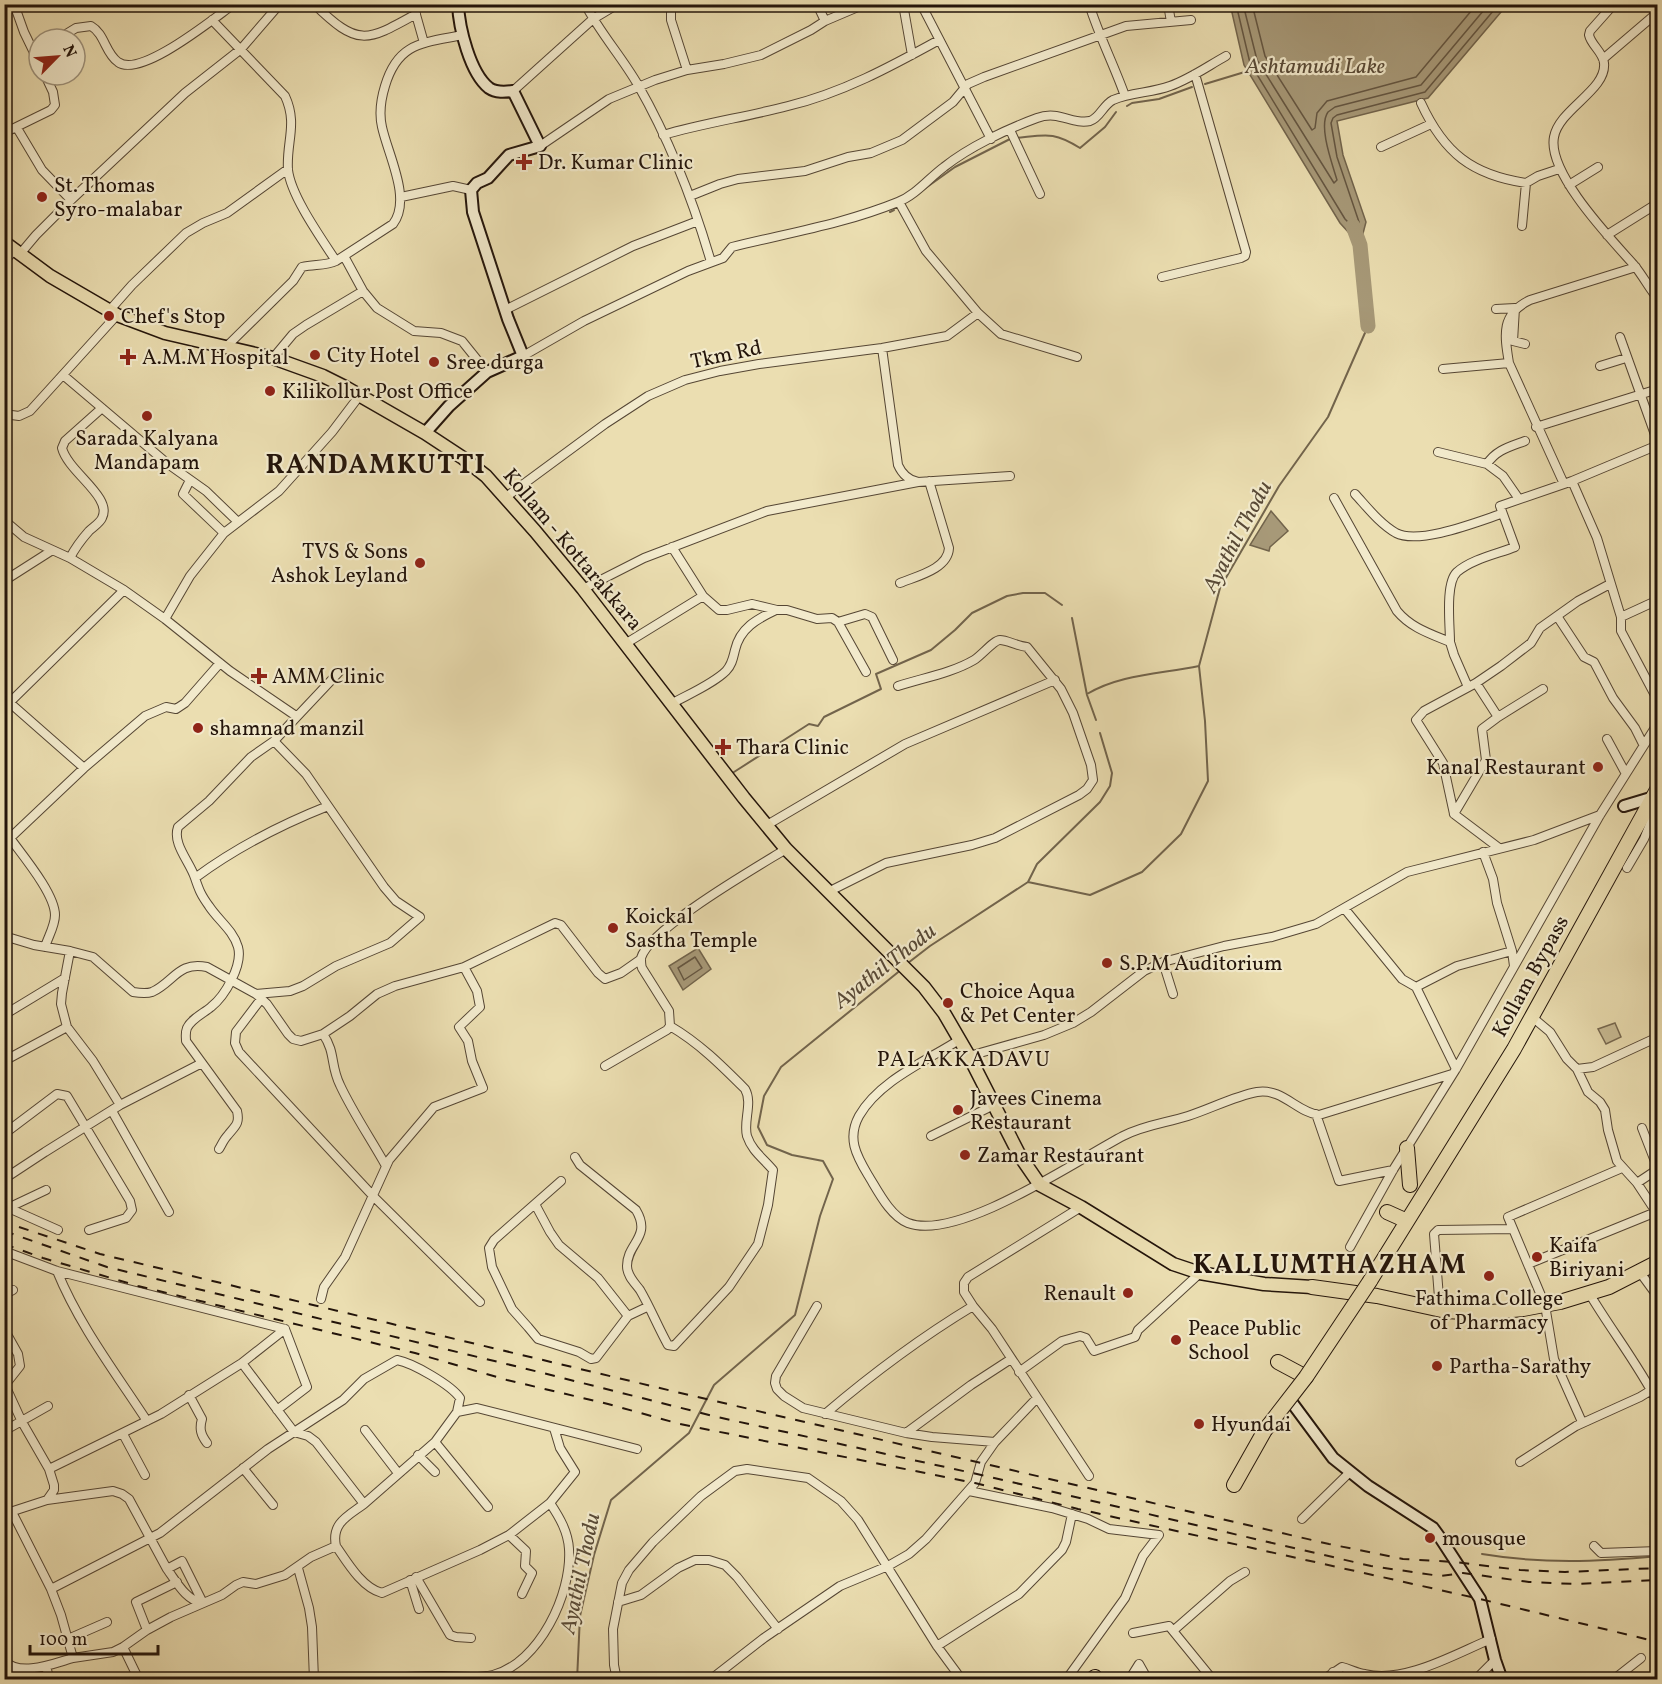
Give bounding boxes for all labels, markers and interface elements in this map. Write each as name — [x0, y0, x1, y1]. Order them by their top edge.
north arrow — [27, 27, 87, 87]
text: N — [56, 42, 81, 62]
water label: Ashtamudi Lake — [1244, 52, 1385, 83]
place label: Dr. Kumar Clinic — [538, 149, 693, 178]
marker: Dr. Kumar Clinic — [515, 153, 533, 171]
place label: St. Thomas Syro-malabar — [54, 172, 182, 225]
marker: St. Thomas Syro-malabar — [35, 190, 49, 204]
place label: Chef's Stop — [121, 303, 225, 332]
marker: Chef's Stop — [102, 309, 116, 323]
street label: Tkm Rd — [688, 334, 764, 377]
place label: City Hotel — [327, 342, 420, 371]
place label: A.M.M Hospital — [142, 344, 288, 373]
marker: A.M.M Hospital — [119, 348, 137, 366]
marker: City Hotel — [308, 348, 322, 362]
place label: Sree durga — [446, 349, 544, 378]
marker: Sree durga — [427, 355, 441, 369]
place label: Kilikollur Post Office — [282, 378, 473, 407]
marker: Kilikollur Post Office — [263, 384, 277, 398]
marker: Sarada Kalyana Mandapam — [140, 409, 154, 423]
place label: Sarada Kalyana Mandapam — [75, 425, 219, 478]
district label: RANDAMKUTTI — [266, 447, 486, 485]
street label: Kollam - Kottarakkara — [495, 463, 648, 637]
water label: Ayathil Thodu — [1195, 476, 1281, 600]
place label: TVS & Sons Ashok Leyland — [271, 538, 408, 591]
marker: TVS & Sons Ashok Leyland — [413, 556, 427, 570]
place label: AMM Clinic — [272, 663, 385, 692]
marker: AMM Clinic — [250, 667, 268, 685]
place label: shamnad manzil — [210, 715, 364, 744]
marker: shamnad manzil — [191, 721, 205, 735]
place label: Thara Clinic — [736, 734, 849, 763]
marker: Thara Clinic — [714, 738, 732, 756]
place label: Kanal Restaurant — [1426, 754, 1586, 783]
marker: Kanal Restaurant — [1591, 760, 1605, 774]
place label: Koickal Sastha Temple — [625, 903, 757, 956]
street label: Kollam Bypass — [1486, 911, 1577, 1043]
water label: Ayathil Thodu — [827, 917, 944, 1018]
marker: Koickal Sastha Temple — [606, 921, 620, 935]
place label: S.P.M Auditorium — [1119, 950, 1283, 979]
marker: S.P.M Auditorium — [1100, 956, 1114, 970]
place label: Choice Aqua & Pet Center — [960, 978, 1075, 1031]
marker: Choice Aqua & Pet Center — [941, 996, 955, 1010]
district label: PALAKKADAVU — [877, 1045, 1051, 1076]
place label: Javees Cinema Restaurant — [970, 1085, 1102, 1138]
marker: Javees Cinema Restaurant — [951, 1103, 965, 1117]
place label: Zamar Restaurant — [977, 1142, 1144, 1171]
marker: Zamar Restaurant — [958, 1148, 972, 1162]
place label: Kaifa Biriyani — [1549, 1232, 1624, 1285]
district label: KALLUMTHAZHAM — [1193, 1247, 1467, 1285]
marker: Kaifa Biriyani — [1530, 1250, 1544, 1264]
marker: Fathima College of Pharmacy — [1482, 1269, 1496, 1283]
place label: Renault — [1044, 1280, 1116, 1309]
place label: Fathima College of Pharmacy — [1415, 1285, 1563, 1338]
marker: Renault — [1121, 1286, 1135, 1300]
place label: Peace Public School — [1188, 1315, 1301, 1368]
marker: Peace Public School — [1169, 1333, 1183, 1347]
place label: Partha-Sarathy — [1449, 1353, 1592, 1382]
marker: Partha-Sarathy — [1430, 1359, 1444, 1373]
place label: Hyundai — [1211, 1411, 1291, 1440]
marker: Hyundai — [1192, 1417, 1206, 1431]
water label: Ayathil Thodu — [553, 1510, 609, 1638]
place label: mousque — [1442, 1525, 1526, 1554]
marker: mousque — [1423, 1531, 1437, 1545]
scale bar — [30, 1618, 158, 1656]
text: 100 m — [39, 1628, 88, 1653]

